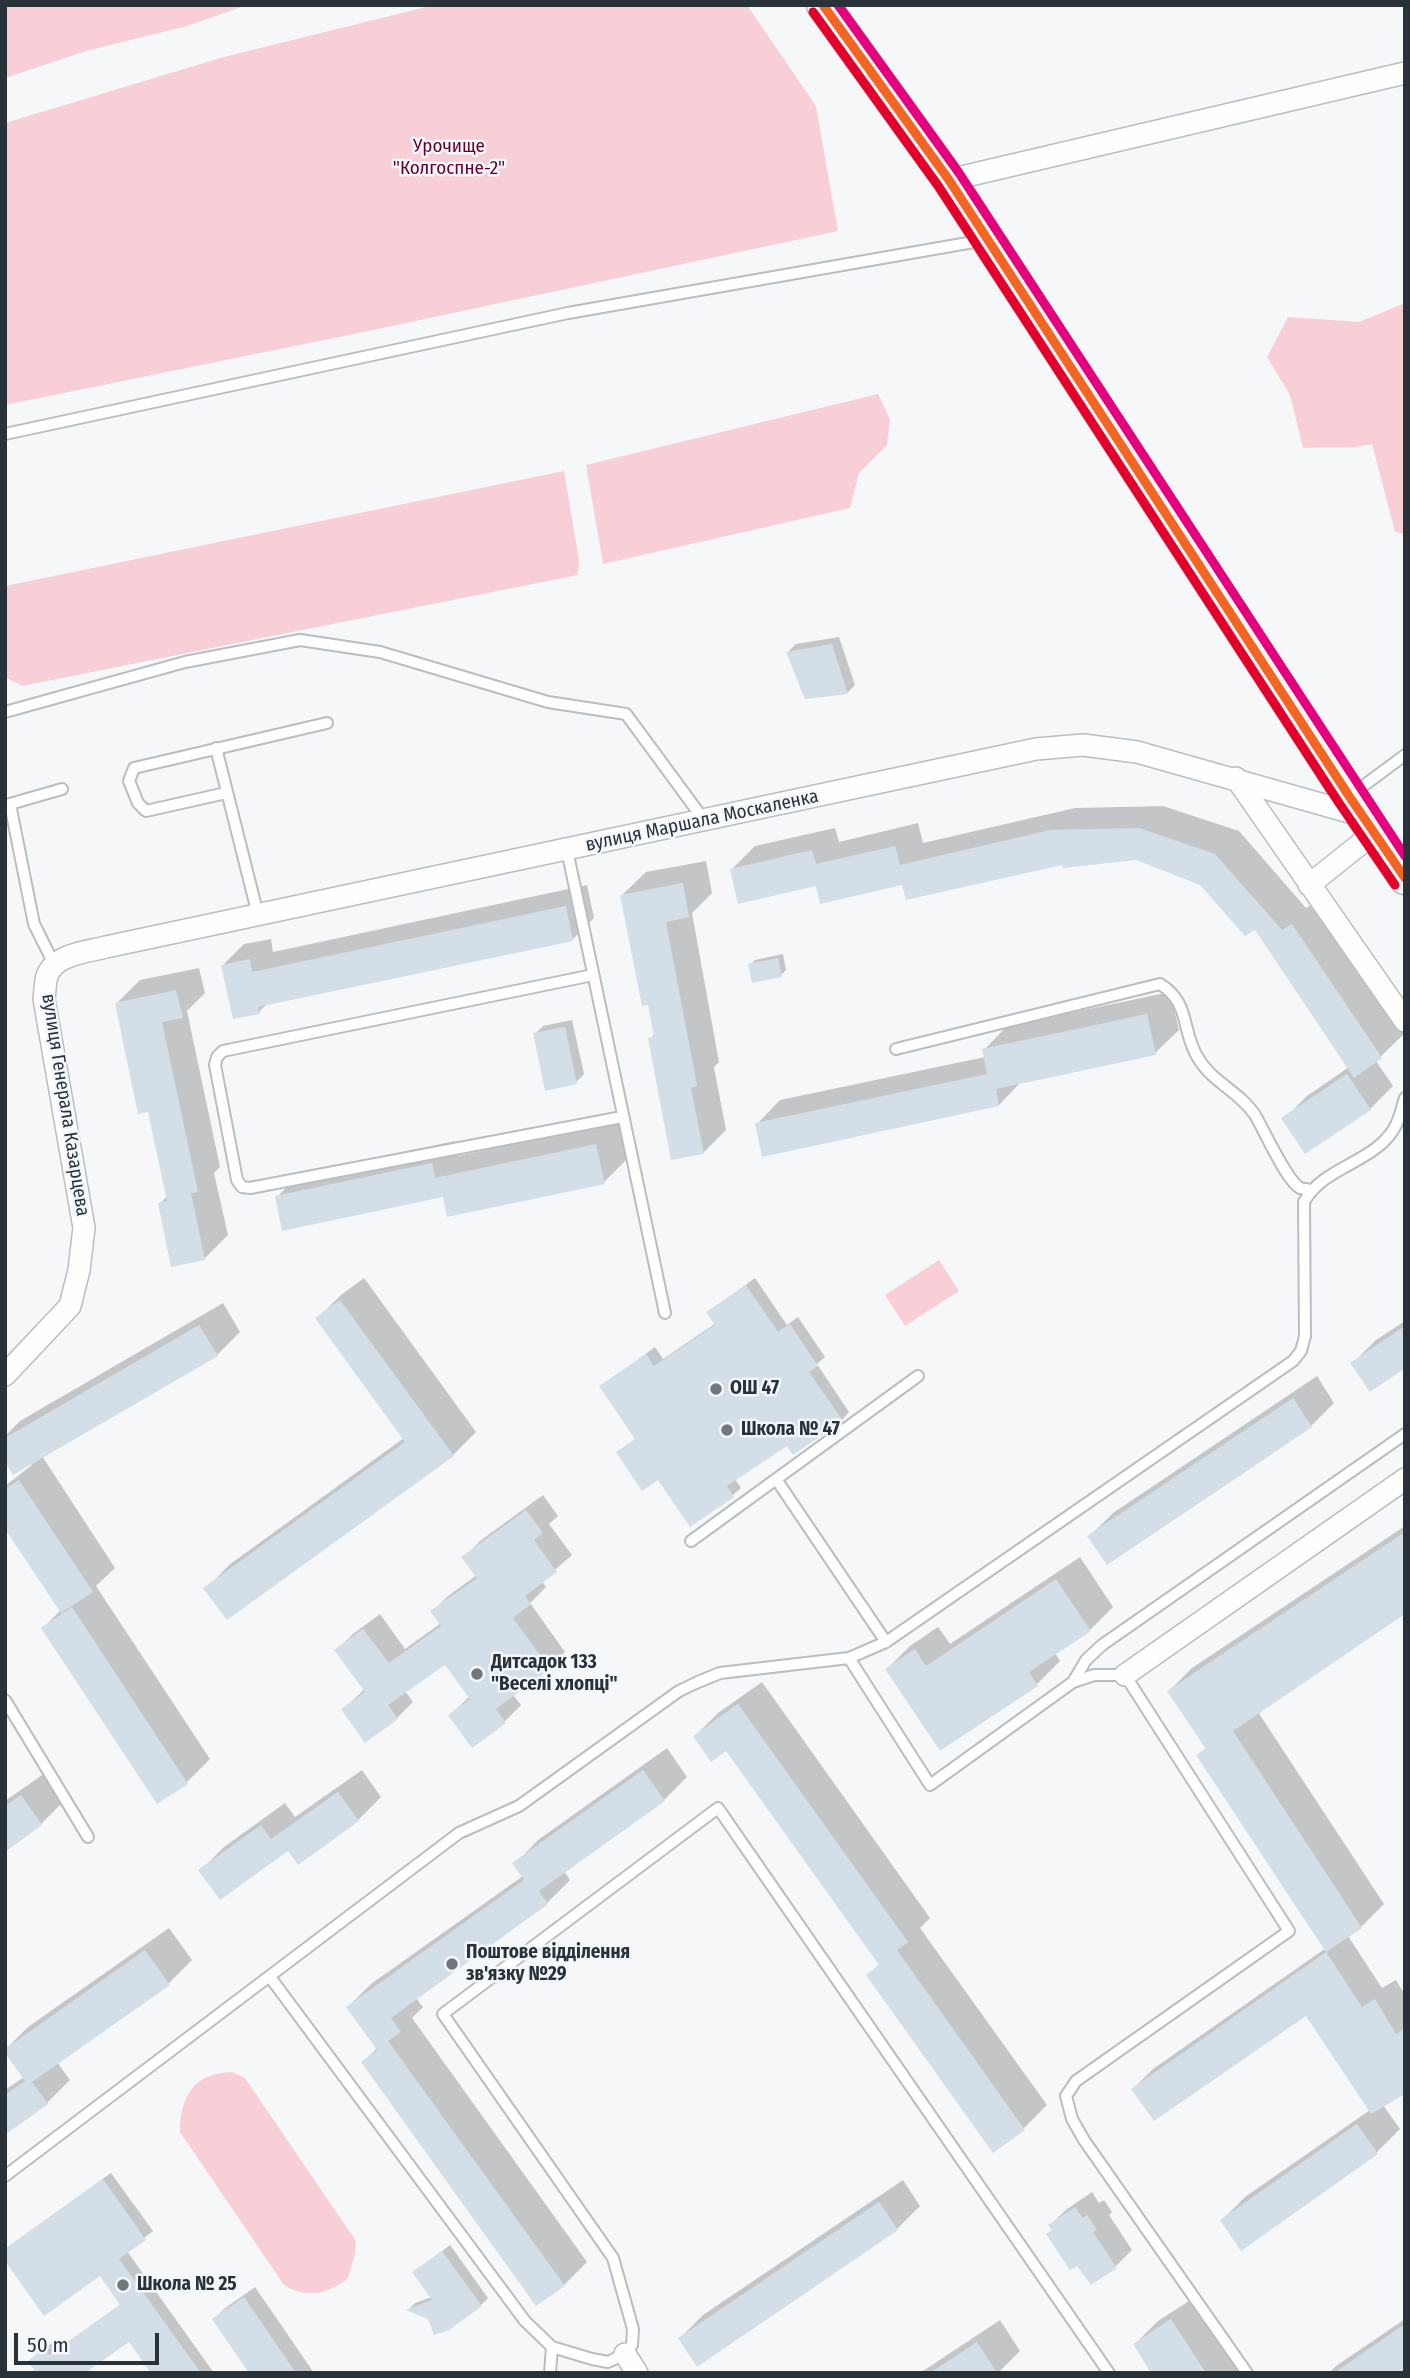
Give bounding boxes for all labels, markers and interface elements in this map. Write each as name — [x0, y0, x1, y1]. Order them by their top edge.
park label: Урочище "Колгоспне-2" — [393, 136, 505, 180]
street label: вулиця Маршала Москаленка — [583, 785, 821, 857]
street label: вулиця Генерала Казарцева — [36, 992, 94, 1218]
place label: ОШ 47 — [730, 1378, 779, 1400]
marker: ОШ 47 — [708, 1381, 724, 1397]
place label: Школа № 47 — [741, 1419, 840, 1441]
marker: Школа № 47 — [719, 1422, 735, 1438]
place label: Дитсадок 133 "Веселі хлопці" — [491, 1652, 617, 1696]
marker: Дитсадок 133 "Веселі хлопці" — [469, 1666, 485, 1682]
place label: Поштове відділення зв'язку №29 — [466, 1942, 630, 1986]
marker: Поштове відділення зв'язку №29 — [444, 1956, 460, 1972]
place label: Школа № 25 — [137, 2274, 237, 2296]
marker: Школа № 25 — [115, 2277, 131, 2293]
scale bar — [18, 2318, 163, 2362]
text: 50 m — [27, 2332, 69, 2358]

